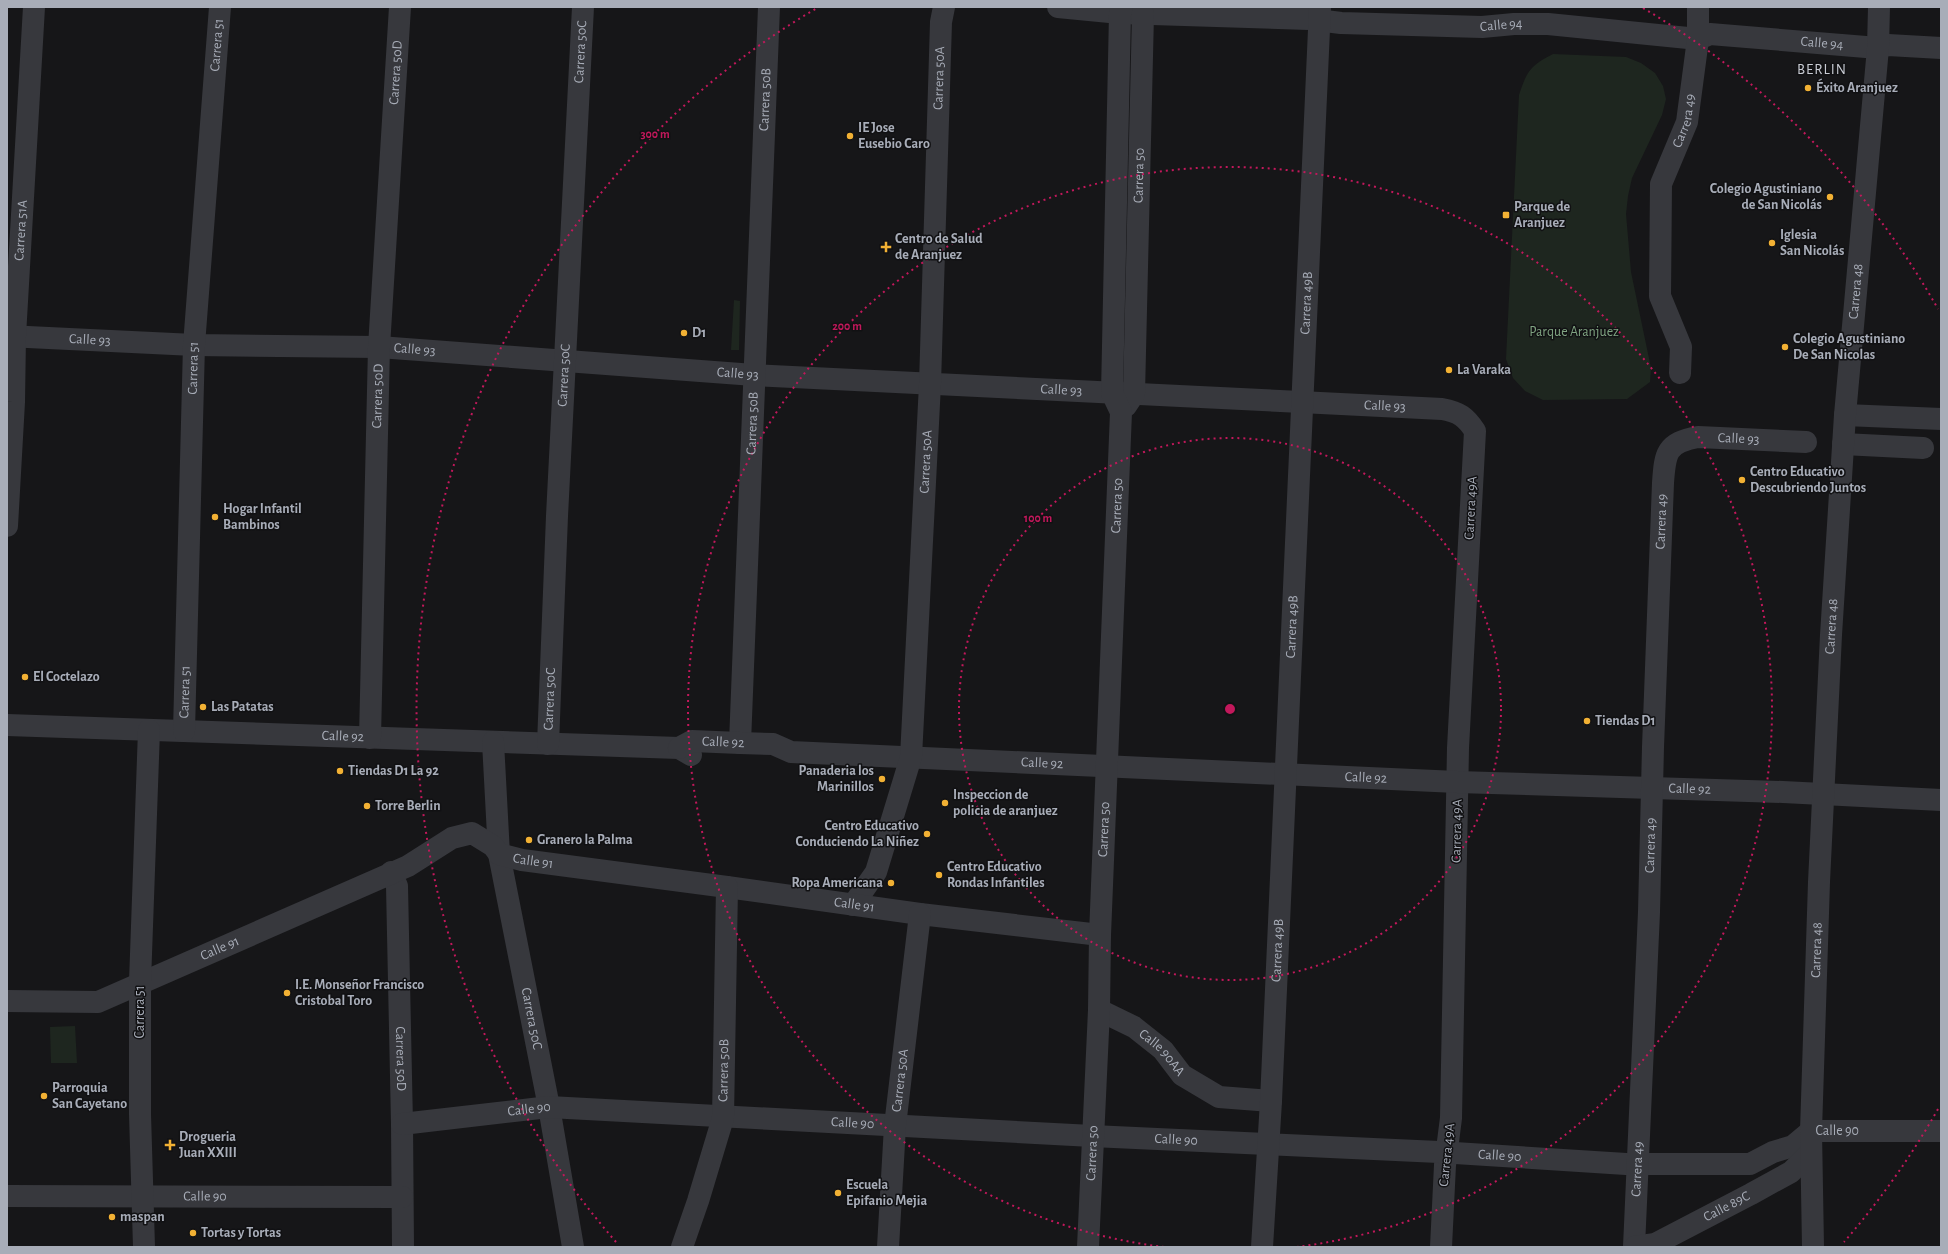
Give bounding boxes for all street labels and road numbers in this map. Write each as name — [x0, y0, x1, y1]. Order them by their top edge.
street label: Calle 94 — [1479, 17, 1523, 34]
street label: Carrera 51 — [208, 18, 226, 72]
street label: Carrera 50C — [572, 20, 589, 84]
street label: Calle 94 — [1800, 35, 1844, 52]
street label: Carrera 50D — [387, 40, 405, 105]
street label: Carrera 50A — [931, 46, 947, 110]
street label: Carrera 50B — [757, 68, 774, 131]
street label: Carrera 49 — [1670, 93, 1698, 150]
street label: Carrera 50 — [1132, 148, 1147, 203]
street label: Carrera 51A — [12, 199, 30, 261]
street label: Carrera 48 — [1847, 263, 1866, 320]
street label: Carrera 49B — [1298, 271, 1315, 335]
street label: Calle 93 — [69, 332, 111, 348]
street label: Carrera 51 — [186, 341, 201, 395]
street label: Calle 93 — [393, 341, 436, 358]
street label: Carrera 50C — [556, 344, 573, 407]
street label: Carrera 50D — [370, 364, 386, 429]
street label: Calle 93 — [716, 365, 759, 382]
street label: Calle 93 — [1040, 382, 1083, 398]
street label: Carrera 50B — [744, 391, 761, 455]
street label: Calle 93 — [1364, 398, 1406, 414]
street label: Carrera 50A — [917, 430, 935, 494]
street label: Calle 93 — [1717, 431, 1760, 447]
street label: Carrera 49A — [1462, 476, 1480, 540]
street label: Carrera 50 — [1109, 478, 1125, 534]
street label: Carrera 49 — [1653, 493, 1670, 550]
street label: Carrera 49B — [1284, 595, 1301, 659]
street label: Carrera 48 — [1823, 598, 1840, 655]
street label: Carrera 51 — [177, 665, 193, 719]
street label: Carrera 50C — [542, 667, 558, 731]
street label: Calle 92 — [321, 729, 364, 744]
street label: Calle 92 — [702, 734, 745, 750]
street label: Calle 92 — [1021, 755, 1064, 771]
street label: Calle 92 — [1344, 770, 1387, 786]
street label: Calle 92 — [1668, 781, 1711, 797]
street label: Carrera 49A — [1449, 799, 1465, 863]
street label: Carrera 50 — [1096, 801, 1112, 857]
street label: Carrera 49 — [1643, 817, 1658, 873]
street label: Calle 91 — [511, 851, 554, 871]
street label: Calle 91 — [833, 895, 875, 915]
street label: Carrera 49B — [1269, 919, 1286, 982]
street label: Carrera 48 — [1809, 922, 1825, 978]
street label: Calle 91 — [198, 934, 241, 963]
street label: Carrera 51 — [133, 986, 147, 1038]
street label: Carrera 50C — [519, 986, 544, 1051]
street label: Carrera 50D — [393, 1026, 408, 1091]
street label: Calle 90AA — [1136, 1027, 1187, 1079]
street label: Carrera 50B — [716, 1039, 731, 1102]
street label: Carrera 50A — [890, 1048, 911, 1113]
street label: Calle 90 — [507, 1100, 552, 1119]
street label: Calle 90 — [831, 1115, 875, 1131]
street label: Carrera 49A — [1437, 1123, 1457, 1187]
street label: Calle 90 — [1816, 1124, 1859, 1138]
street label: Carrera 50 — [1084, 1125, 1101, 1181]
street label: Calle 90 — [1154, 1132, 1198, 1148]
street label: Carrera 49 — [1629, 1141, 1646, 1197]
street label: Calle 90 — [1478, 1148, 1522, 1164]
street label: Calle 90 — [183, 1189, 227, 1204]
street label: Calle 89C — [1701, 1189, 1752, 1224]

